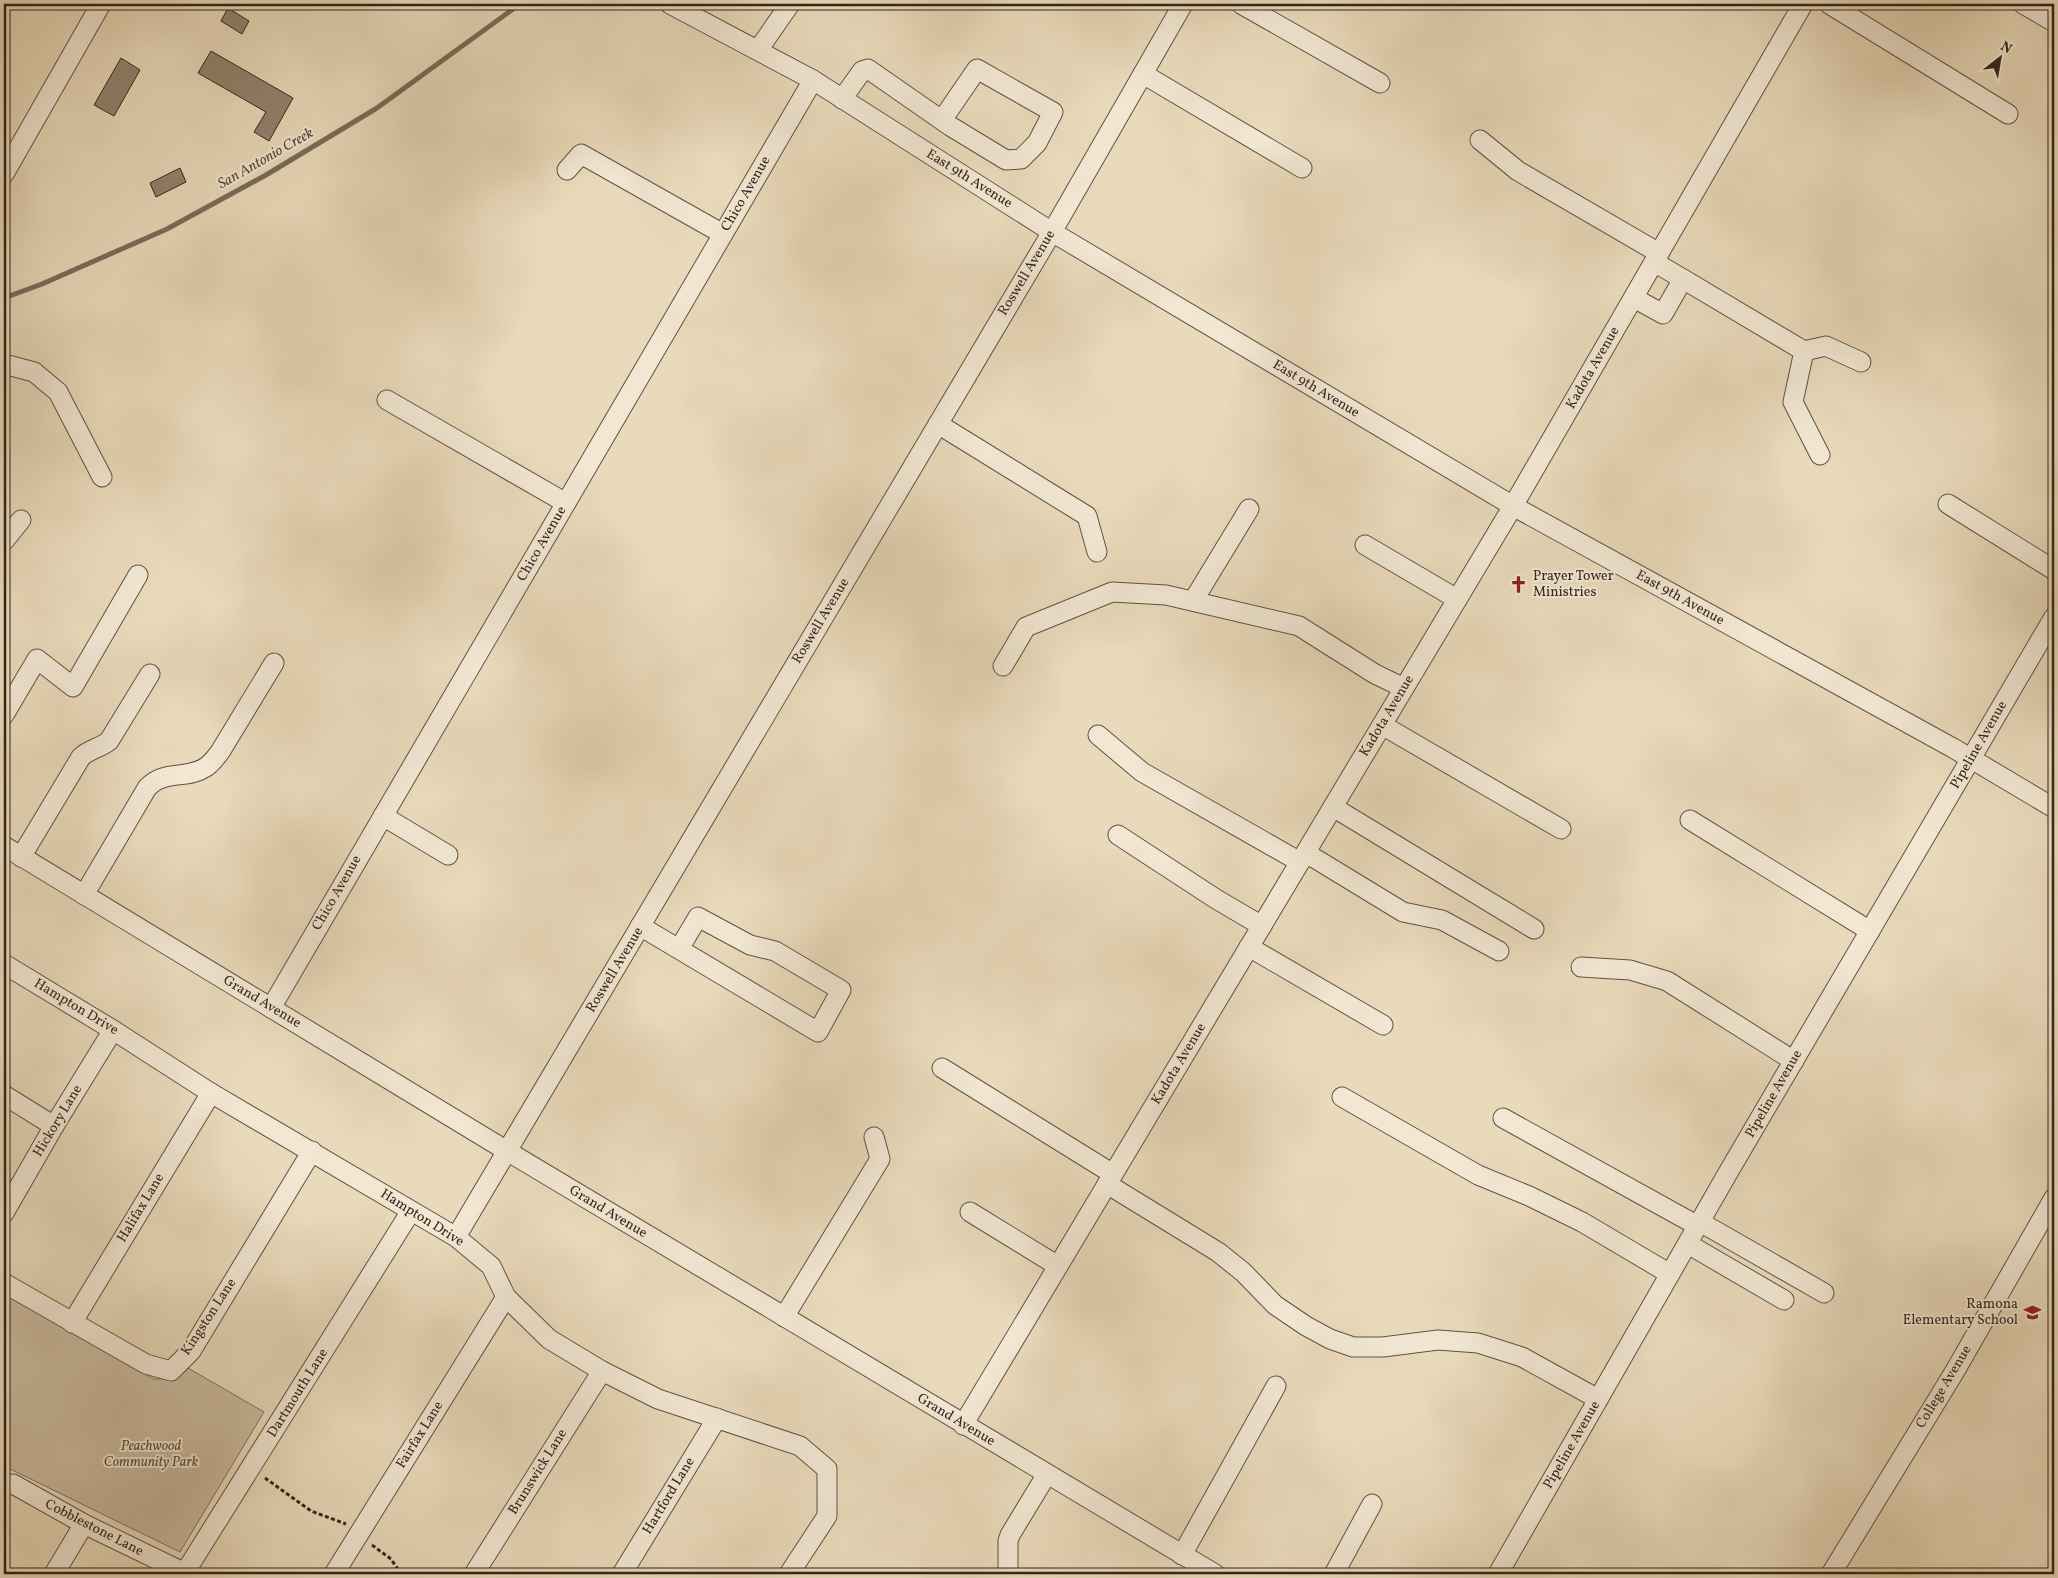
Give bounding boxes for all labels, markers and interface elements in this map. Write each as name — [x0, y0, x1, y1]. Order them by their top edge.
north arrow — [1976, 32, 2026, 82]
text: N — [1997, 37, 2015, 59]
water label: San Antonio Creek — [214, 123, 318, 195]
street label: East 9th Avenue — [922, 145, 1016, 213]
street label: Chico Avenue — [717, 153, 775, 235]
street label: Roswell Avenue — [994, 226, 1060, 319]
street label: Kadota Avenue — [1562, 323, 1624, 413]
street label: East 9th Avenue — [1269, 356, 1363, 423]
street label: Chico Avenue — [513, 503, 571, 585]
street label: East 9th Avenue — [1632, 566, 1728, 630]
place label: Prayer Tower Ministries — [1533, 567, 1614, 602]
street label: Roswell Avenue — [788, 574, 854, 667]
church icon: Prayer Tower Ministries — [1509, 574, 1529, 594]
street label: Kadota Avenue — [1355, 671, 1419, 760]
street label: Pipeline Avenue — [1946, 697, 2012, 793]
street label: Chico Avenue — [308, 852, 366, 934]
street label: Roswell Avenue — [582, 923, 648, 1016]
street label: Grand Avenue — [219, 971, 305, 1033]
street label: Hampton Drive — [30, 974, 122, 1040]
street label: Kadota Avenue — [1147, 1019, 1211, 1108]
street label: Pipeline Avenue — [1741, 1046, 1807, 1142]
street label: Hickory Lane — [29, 1081, 87, 1161]
street label: Halifax Lane — [113, 1170, 169, 1246]
street label: Grand Avenue — [565, 1181, 651, 1243]
street label: Hampton Drive — [376, 1185, 468, 1252]
street label: Kingston Lane — [177, 1274, 241, 1359]
place label: Ramona Elementary School — [1903, 1295, 2018, 1330]
school or university icon: Ramona Elementary School — [2022, 1302, 2042, 1322]
street label: College Avenue — [1912, 1342, 1976, 1432]
street label: Dartmouth Lane — [263, 1345, 333, 1441]
street label: Grand Avenue — [913, 1389, 999, 1451]
street label: Pipeline Avenue — [1539, 1397, 1605, 1493]
street label: Fairfax Lane — [392, 1398, 448, 1472]
street label: Brunswick Lane — [504, 1425, 572, 1518]
park label: Peachwood Community Park — [104, 1437, 199, 1472]
street label: Hartford Lane — [638, 1454, 700, 1538]
street label: Cobblestone Lane — [42, 1495, 147, 1561]

